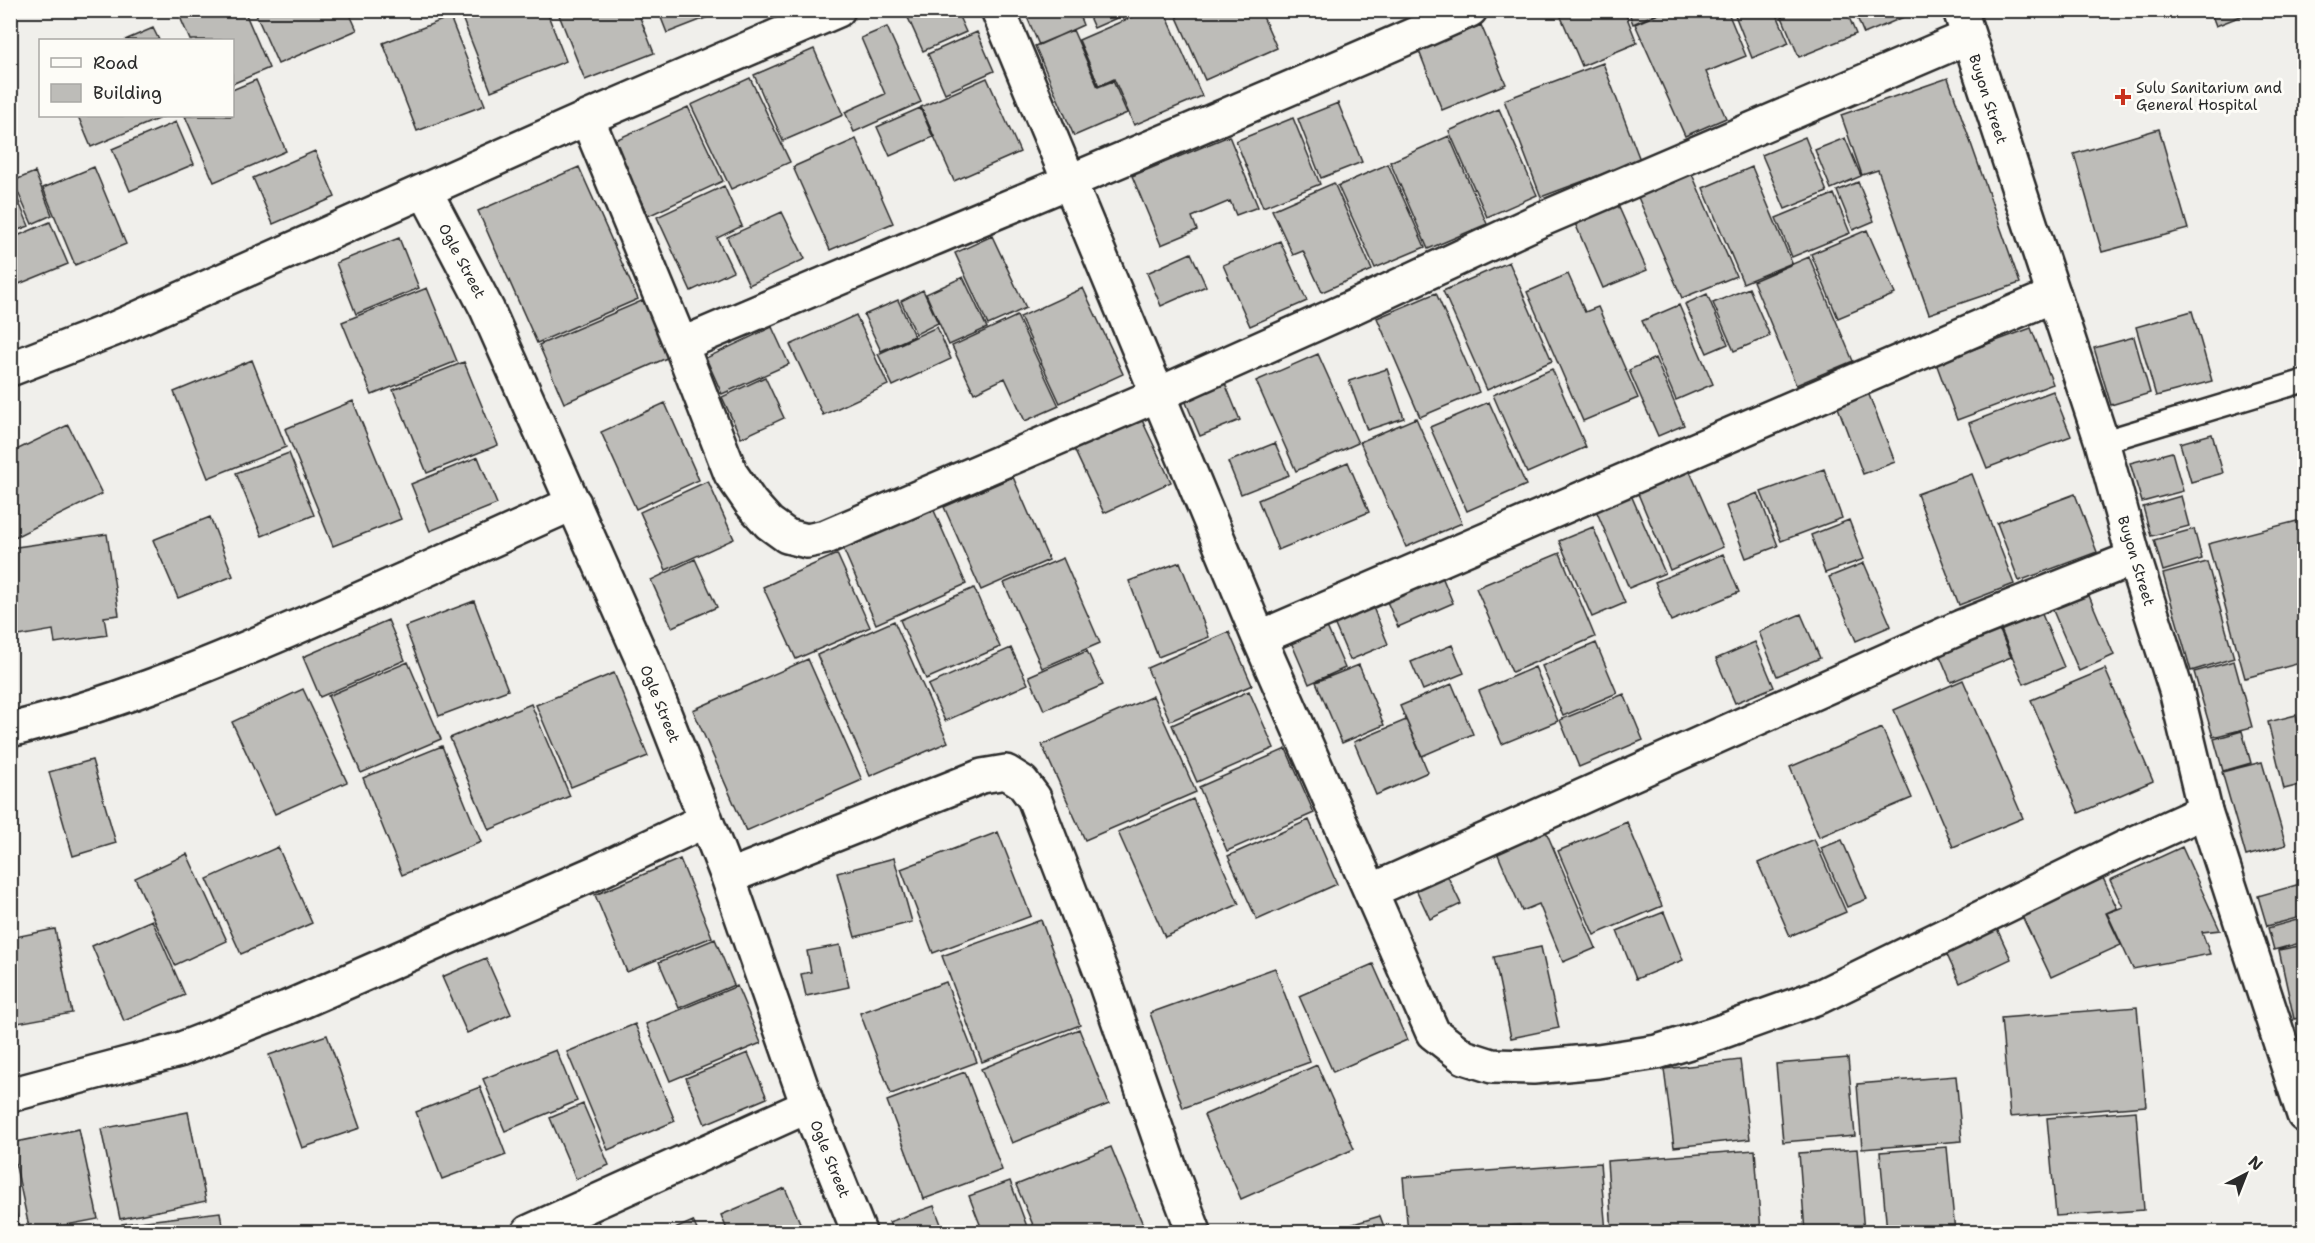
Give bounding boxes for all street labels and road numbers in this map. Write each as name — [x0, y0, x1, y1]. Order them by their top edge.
street label: Buyon Street — [1964, 52, 2012, 146]
street label: Ogle Street — [434, 220, 490, 302]
street label: Buyon Street — [2113, 513, 2159, 609]
street label: Ogle Street — [635, 662, 685, 746]
street label: Ogle Street — [805, 1117, 855, 1201]

